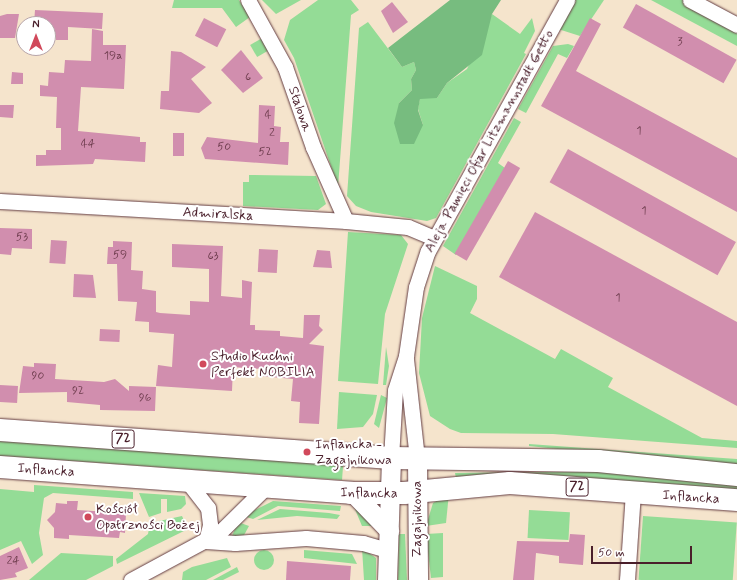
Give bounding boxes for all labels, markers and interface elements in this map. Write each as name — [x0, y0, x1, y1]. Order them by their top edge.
north arrow — [16, 16, 56, 56]
text: N — [32, 18, 40, 32]
street label: Aleja Pamięci Ofiar Litzmannstadt Getto — [421, 28, 557, 254]
house number: 3 — [677, 36, 683, 50]
house number: 19a — [104, 50, 122, 64]
house number: 6 — [245, 71, 251, 85]
street label: Stalowa — [284, 84, 316, 134]
house number: 4 — [265, 109, 271, 123]
house number: 1 — [636, 125, 642, 139]
house number: 2 — [269, 127, 275, 141]
house number: 44 — [81, 138, 95, 152]
house number: 50 — [217, 141, 231, 155]
house number: 52 — [258, 146, 272, 160]
street label: Admiralska — [182, 204, 254, 224]
house number: 1 — [641, 205, 647, 219]
house number: 53 — [16, 231, 28, 245]
house number: 59 — [113, 249, 127, 263]
house number: 63 — [207, 250, 219, 264]
house number: 1 — [615, 292, 621, 306]
place label: Studio Kuchni Perfekt NOBILIA — [211, 348, 316, 380]
marker: Studio Kuchni Perfekt NOBILIA — [198, 359, 208, 369]
house number: 90 — [32, 370, 44, 384]
house number: 92 — [72, 385, 84, 399]
house number: 96 — [139, 392, 151, 406]
road number: 72 — [111, 428, 135, 450]
place label: Inflancka - Zagajnikowa — [315, 436, 392, 468]
marker: Inflancka - Zagajnikowa — [302, 447, 312, 457]
street label: Inflancka — [17, 460, 75, 480]
road number: 72 — [565, 476, 589, 498]
street label: Zagajnikowa — [409, 481, 425, 557]
street label: Inflancka — [340, 484, 398, 502]
street label: Inflancka — [662, 487, 720, 507]
place label: Kościół Opatrzności Bożej — [96, 501, 200, 534]
marker: Kościół Opatrzności Bożej — [83, 512, 93, 522]
scale bar — [593, 538, 694, 564]
text: 50 m — [598, 545, 625, 561]
house number: 24 — [6, 555, 20, 569]

